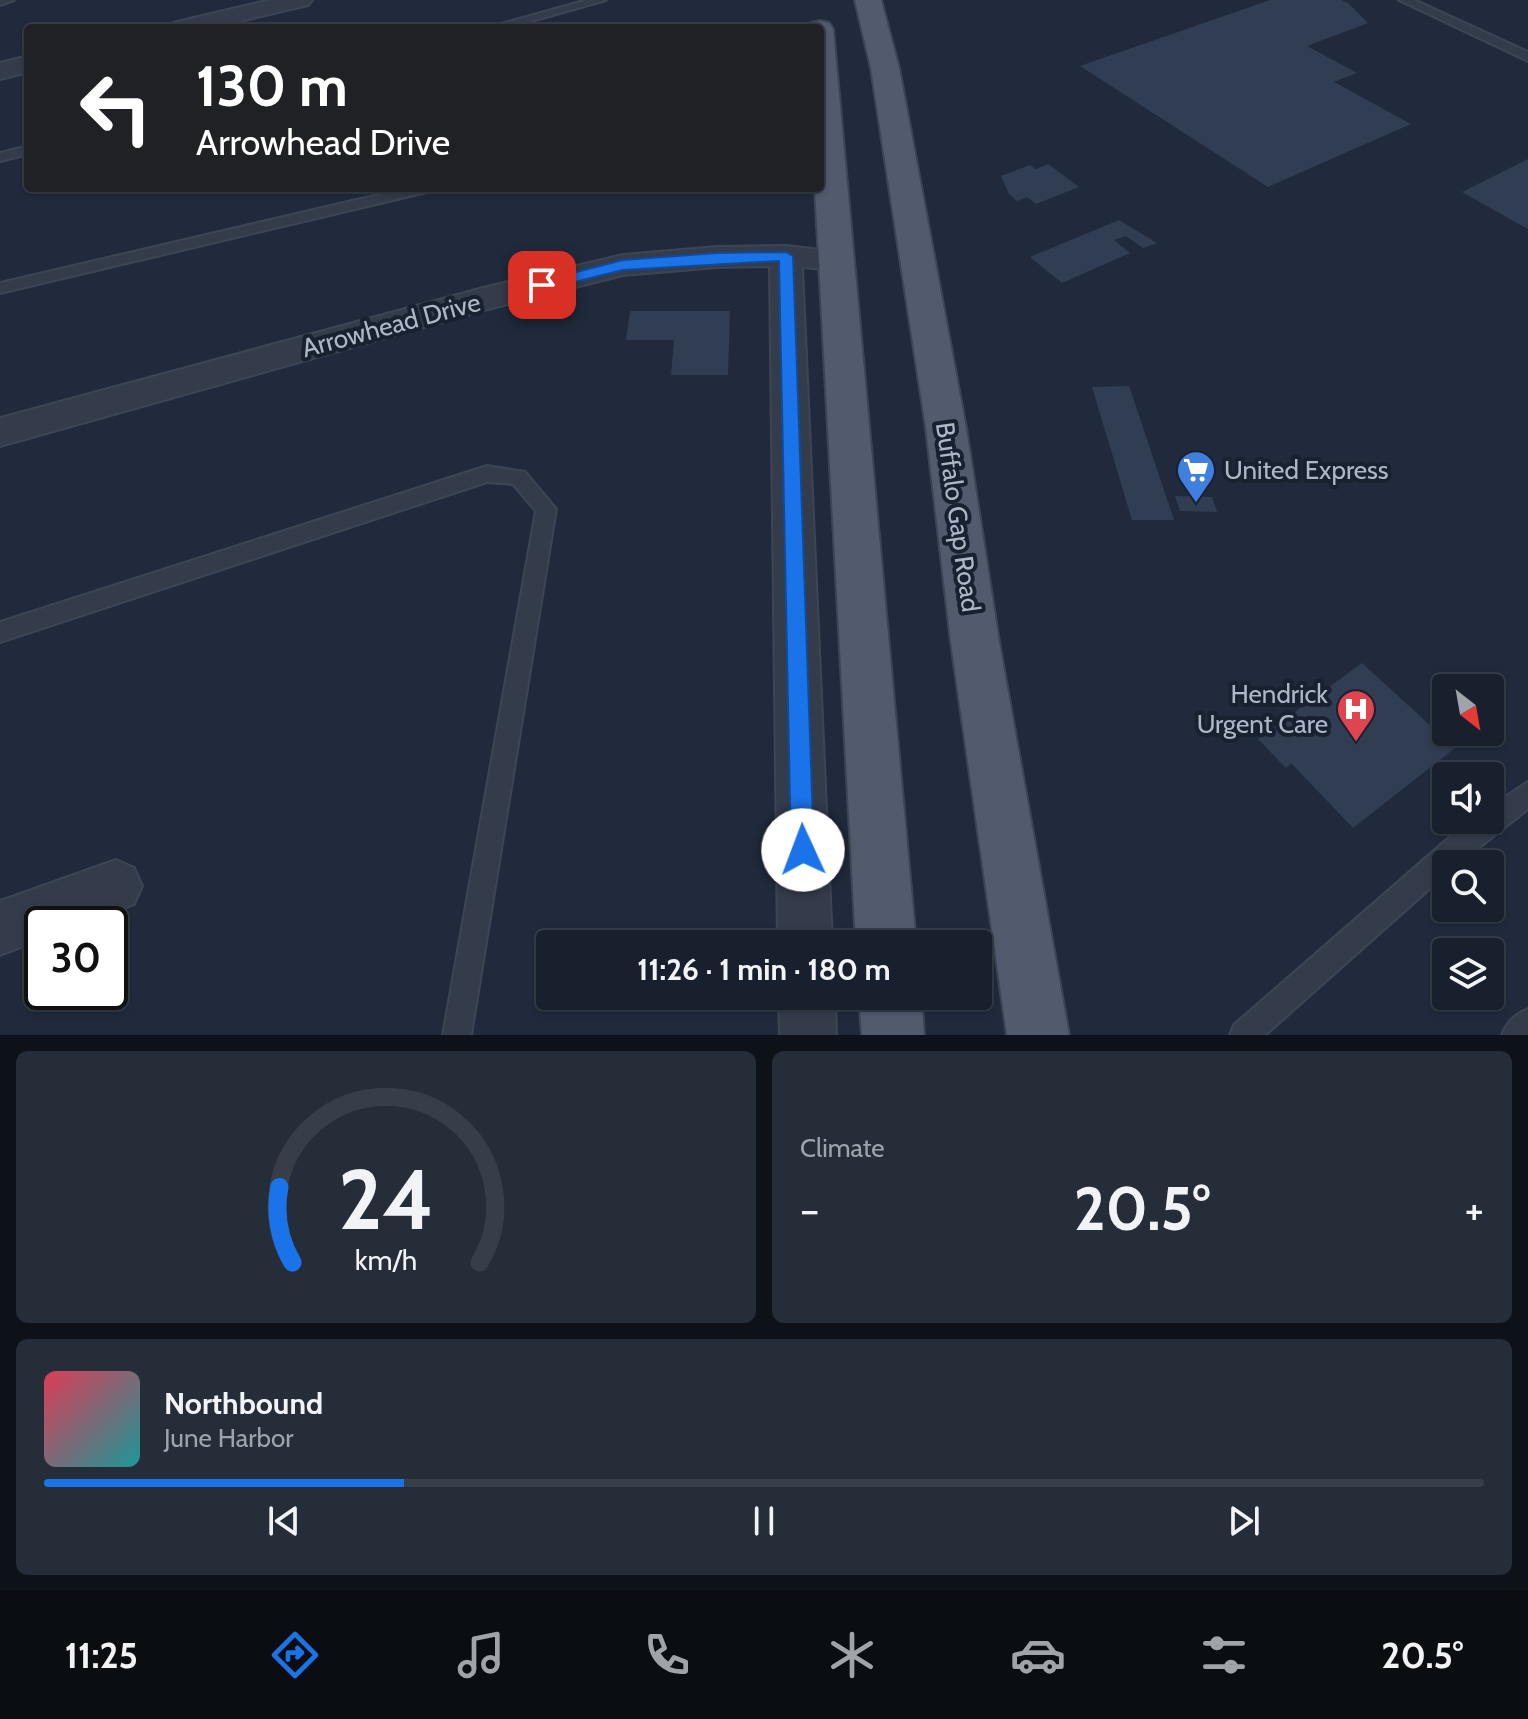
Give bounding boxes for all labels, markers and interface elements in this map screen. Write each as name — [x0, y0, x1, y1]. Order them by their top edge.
text: 130 m — [196, 52, 348, 120]
icon: left — [64, 56, 168, 160]
text: Arrowhead Drive — [196, 120, 450, 164]
pin — [508, 251, 576, 319]
icon: arrive — [520, 263, 564, 307]
street label: Arrowhead Drive — [298, 286, 484, 364]
street label: Buffalo Gap Road — [929, 420, 987, 614]
supermarket icon: United Express — [1175, 449, 1217, 504]
place label: United Express — [1224, 454, 1389, 486]
north arrow — [1432, 674, 1504, 746]
map controls — [1432, 674, 1504, 1010]
place label: Hendrick Urgent Care — [1197, 678, 1328, 740]
hospital icon: Hendrick Urgent Care — [1335, 688, 1377, 743]
button: sound — [1432, 762, 1504, 834]
position arrow — [761, 808, 845, 892]
button: search — [1432, 850, 1504, 922]
speed limit sign: 30 — [24, 906, 128, 1010]
button: layers — [1432, 938, 1504, 1010]
text: 11:26 · 1 min · 180 m — [637, 951, 891, 988]
text: Climate — [800, 1132, 885, 1164]
text: 24 — [338, 1149, 434, 1250]
text: 20.5° — [1074, 1172, 1210, 1245]
text: − — [800, 1183, 819, 1236]
text: + — [1465, 1183, 1484, 1236]
text: km/h — [355, 1242, 417, 1277]
text: Northbound — [164, 1385, 323, 1422]
text: June Harbor — [164, 1422, 293, 1454]
icon: previous — [262, 1499, 306, 1543]
icon: pause — [742, 1499, 786, 1543]
icon: next — [1222, 1499, 1266, 1543]
icon: directions — [267, 1627, 323, 1683]
icon: music — [453, 1627, 509, 1683]
icon: phone — [639, 1627, 695, 1683]
icon: climate — [824, 1627, 880, 1683]
icon: car — [1010, 1627, 1066, 1683]
icon: filters — [1196, 1627, 1252, 1683]
text: 11:25 — [65, 1633, 138, 1677]
text: 20.5° — [1381, 1633, 1463, 1677]

